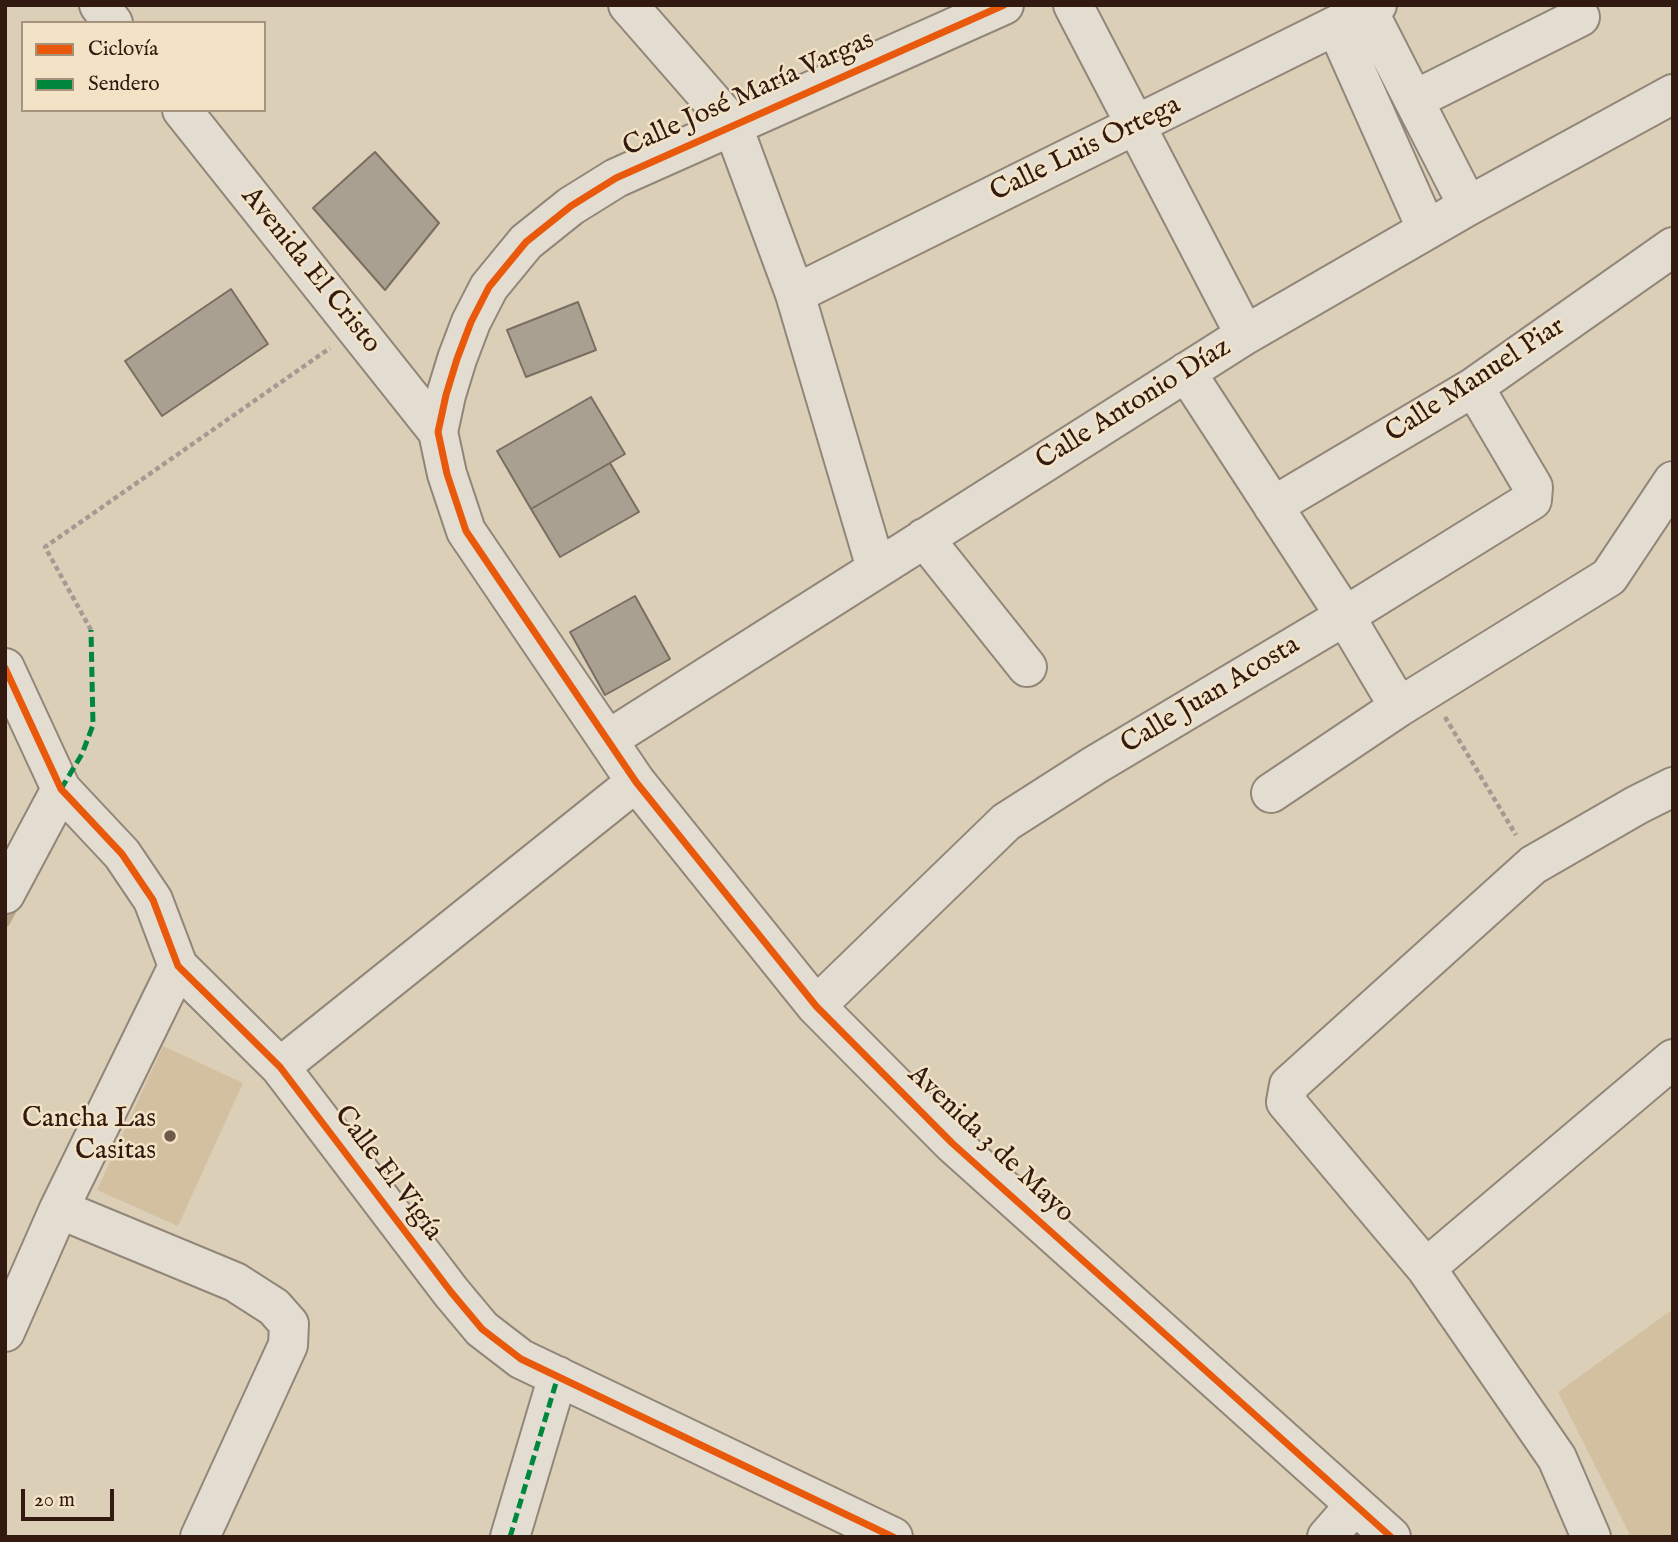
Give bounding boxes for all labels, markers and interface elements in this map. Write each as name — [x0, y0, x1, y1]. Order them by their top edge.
legend — [21, 21, 266, 112]
street label: Calle José María Vargas — [618, 24, 880, 166]
text: Ciclovía — [88, 36, 158, 63]
text: Sendero — [88, 71, 159, 98]
street label: Calle Luis Ortega — [985, 89, 1187, 211]
street label: Avenida El Cristo — [233, 181, 387, 361]
street label: Calle Manuel Piar — [1380, 311, 1572, 451]
street label: Calle Antonio Díaz — [1031, 332, 1237, 478]
street label: Calle Juan Acosta — [1116, 630, 1306, 762]
street label: Avenida 3 de Mayo — [900, 1059, 1080, 1231]
street label: Calle El Vigía — [325, 1100, 449, 1248]
place label: Cancha Las Casitas — [22, 1103, 156, 1169]
marker: Cancha Las Casitas — [162, 1128, 178, 1144]
scale bar — [24, 1476, 117, 1520]
text: 20 m — [34, 1487, 75, 1514]

